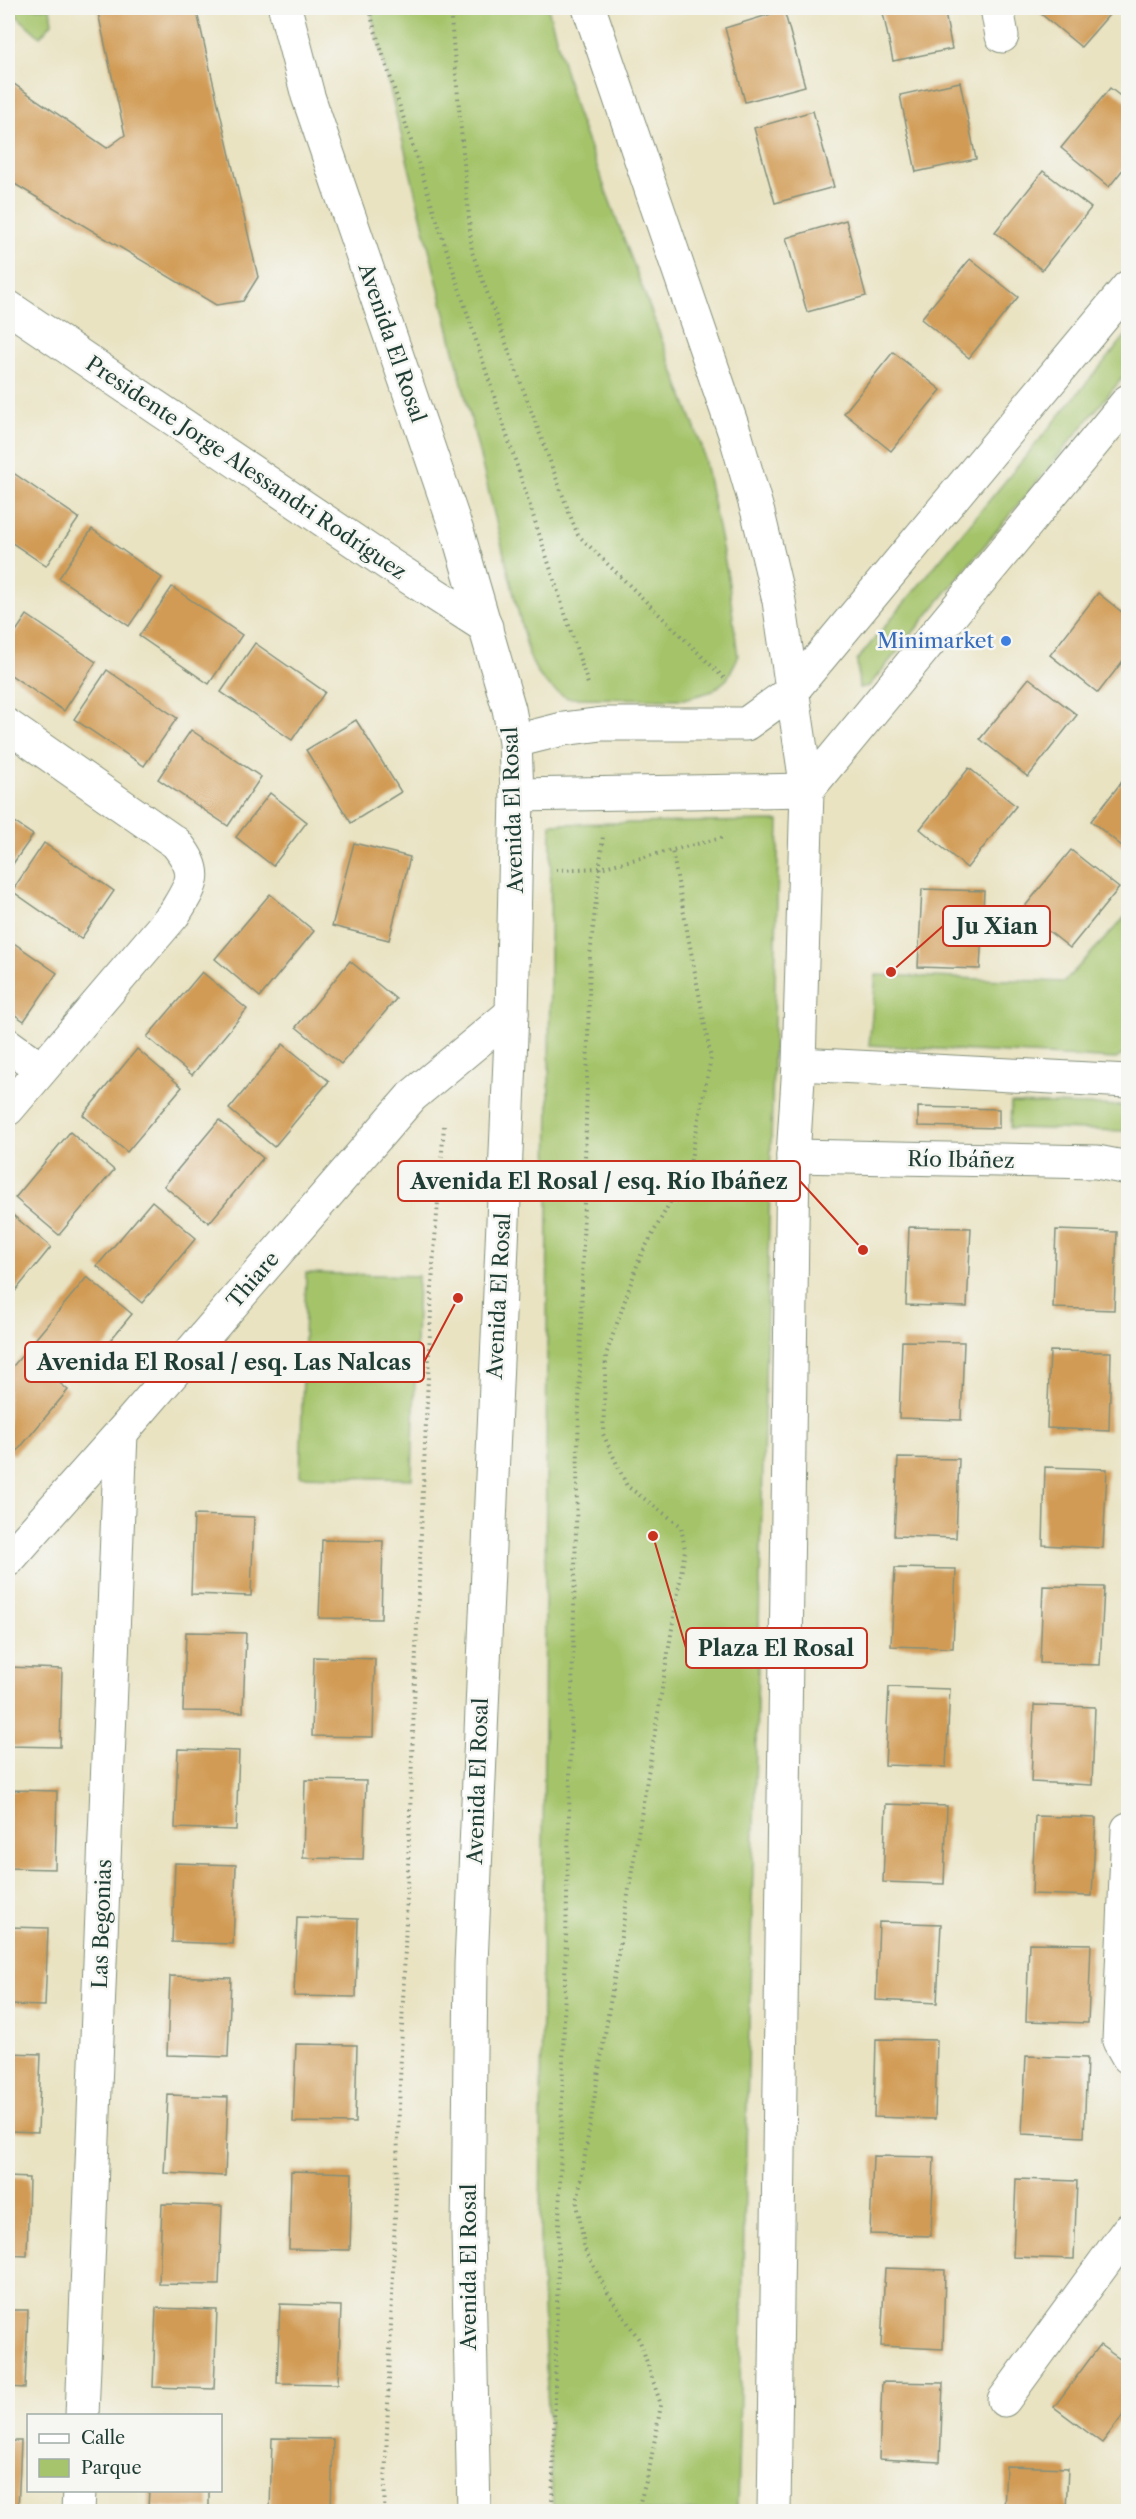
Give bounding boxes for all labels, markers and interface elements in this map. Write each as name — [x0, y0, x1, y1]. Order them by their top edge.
street label: Avenida El Rosal — [353, 259, 431, 426]
street label: Presidente Jorge Alessandri Rodríguez — [81, 351, 411, 584]
place label: Minimarket — [877, 628, 995, 653]
marker: Minimarket — [999, 634, 1013, 648]
street label: Avenida El Rosal — [497, 726, 528, 895]
callout: Ju Xian — [943, 906, 1050, 946]
text: Ju Xian — [952, 913, 1038, 940]
street label: Río Ibáñez — [907, 1146, 1015, 1173]
callout: Avenida El Rosal / esq. Río Ibáñez — [398, 1161, 800, 1201]
text: Avenida El Rosal / esq. Río Ibáñez — [409, 1168, 788, 1195]
street label: Avenida El Rosal — [482, 1212, 515, 1381]
street label: Thiare — [221, 1246, 284, 1313]
callout: Avenida El Rosal / esq. Las Nalcas — [25, 1342, 424, 1382]
text: Avenida El Rosal / esq. Las Nalcas — [36, 1349, 411, 1376]
callout: Plaza El Rosal — [686, 1628, 867, 1668]
text: Plaza El Rosal — [698, 1635, 855, 1662]
street label: Avenida El Rosal — [462, 1697, 493, 1866]
street label: Las Begonias — [87, 1859, 116, 1989]
street label: Avenida El Rosal — [456, 2184, 481, 2351]
legend — [27, 2414, 222, 2492]
text: Calle — [81, 2427, 125, 2449]
text: Parque — [81, 2457, 142, 2479]

